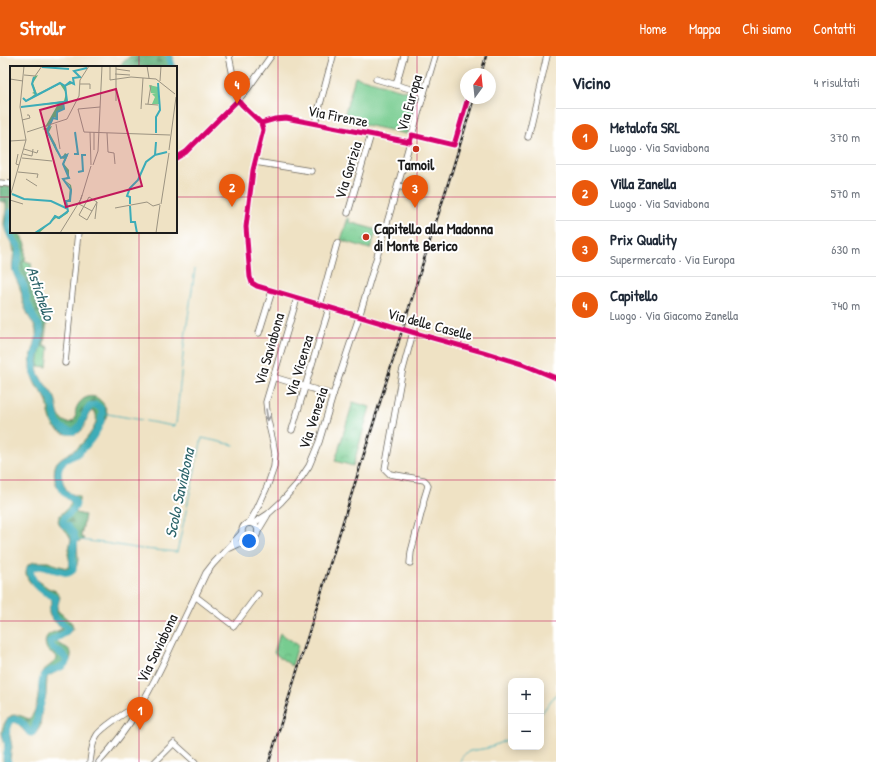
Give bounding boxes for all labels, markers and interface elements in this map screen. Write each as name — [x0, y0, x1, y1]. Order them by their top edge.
text: Strollr — [20, 15, 66, 41]
text: Home — [640, 19, 667, 38]
text: Mappa — [689, 19, 720, 38]
text: Chi siamo — [742, 19, 791, 38]
text: Contatti — [813, 19, 856, 38]
inset map — [10, 66, 177, 233]
north arrow — [460, 68, 496, 104]
pin: 4 — [224, 71, 250, 104]
text: Vicino — [572, 71, 610, 94]
street label: Via Europa — [391, 72, 427, 134]
text: 4 risultati — [814, 73, 860, 91]
street label: Via Firenze — [306, 100, 370, 132]
text: Metalofa SRL — [610, 117, 680, 138]
text: 1 — [583, 128, 587, 146]
text: 370 m — [830, 128, 860, 146]
text: Luogo · Via Saviabona — [610, 138, 709, 156]
street label: Via Gorizia — [329, 139, 367, 201]
marker: Tamoil — [411, 144, 421, 154]
place label: Tamoil — [397, 154, 435, 175]
text: Villa Zanella — [610, 173, 676, 194]
pin: 2 — [219, 174, 245, 207]
pin: 3 — [402, 175, 428, 208]
text: 2 — [582, 184, 588, 202]
text: 570 m — [830, 184, 860, 202]
text: Luogo · Via Saviabona — [610, 194, 709, 212]
place label: Capitello alla Madonna di Monte Berico — [374, 218, 493, 256]
text: Prix Quality — [610, 229, 677, 250]
marker: Capitello alla Madonna di Monte Berico — [361, 232, 371, 242]
text: 3 — [582, 240, 588, 258]
text: 630 m — [831, 240, 860, 258]
text: Supermercato · Via Europa — [610, 250, 735, 268]
water label: Astichello — [22, 263, 61, 324]
text: Capitello — [610, 285, 658, 306]
text: 4 — [583, 296, 587, 314]
text: 740 m — [831, 296, 860, 314]
street label: Via delle Caselle — [385, 303, 475, 345]
text: Luogo · Via Giacomo Zanella — [610, 306, 738, 324]
street label: Via Saviabona — [249, 310, 289, 387]
street label: Via Vicenza — [280, 332, 318, 400]
street label: Via Venezia — [293, 384, 333, 452]
one-way arrow — [263, 408, 271, 421]
water label: Scolo Saviabona — [159, 445, 200, 540]
your location — [239, 531, 259, 551]
street label: Via Saviabona — [131, 610, 183, 686]
map controls — [508, 678, 544, 750]
button: + — [508, 678, 544, 714]
pin: 1 — [127, 697, 153, 730]
button: − — [508, 714, 544, 750]

